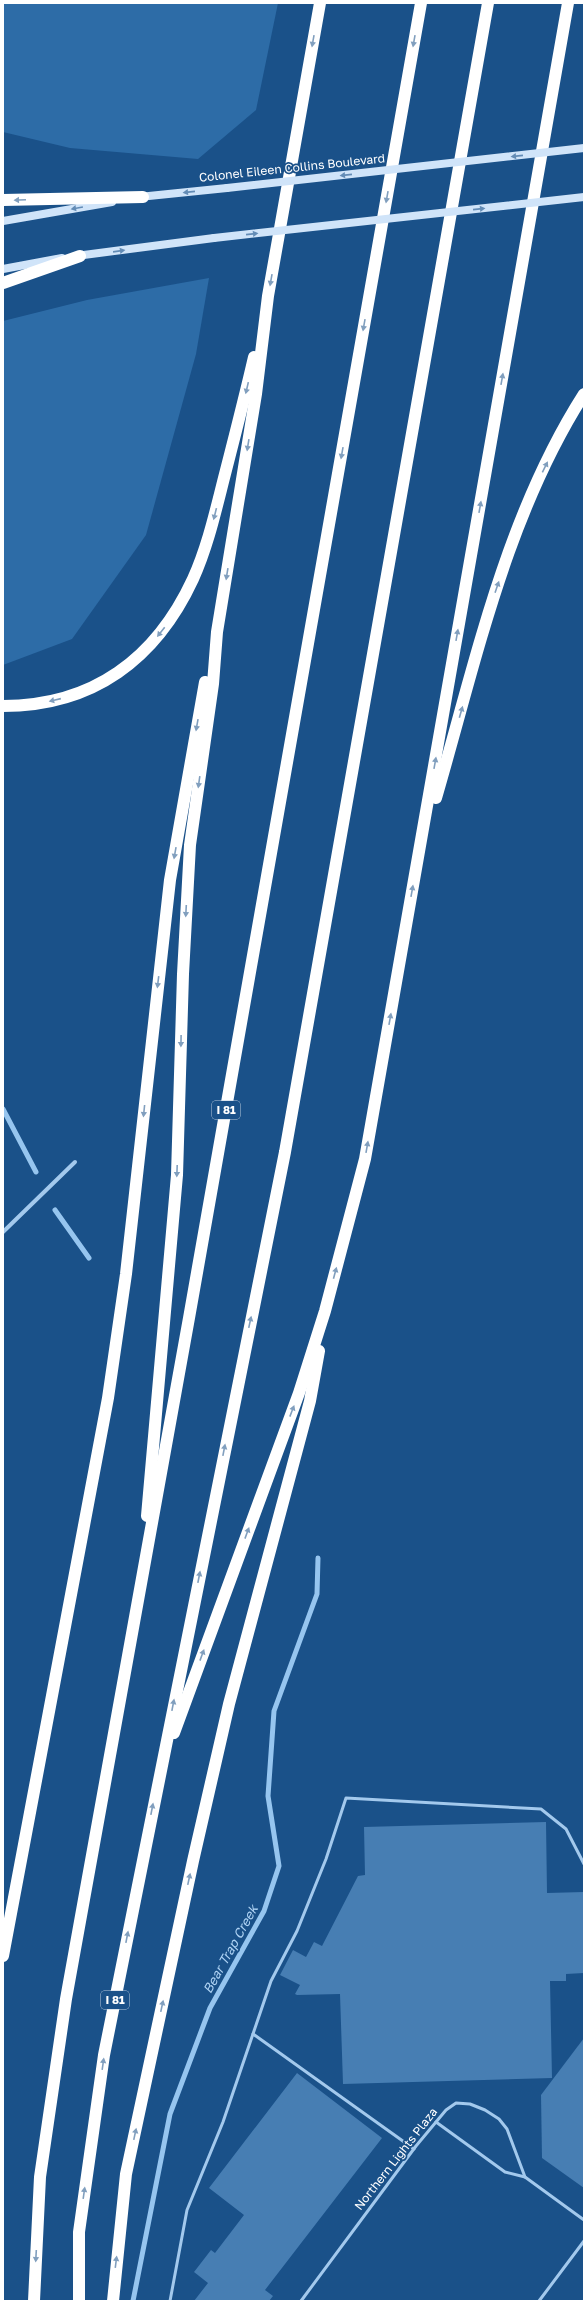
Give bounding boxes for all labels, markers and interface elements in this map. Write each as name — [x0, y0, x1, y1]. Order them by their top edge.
one-way arrow — [310, 35, 316, 48]
one-way arrow — [411, 35, 417, 48]
street label: Colonel Eileen Collins Boulevard — [198, 150, 386, 185]
one-way arrow — [511, 152, 523, 159]
one-way arrow — [340, 171, 352, 178]
one-way arrow — [183, 189, 195, 195]
one-way arrow — [384, 191, 390, 203]
one-way arrow — [13, 197, 26, 203]
one-way arrow — [71, 206, 83, 212]
one-way arrow — [473, 206, 485, 212]
one-way arrow — [246, 230, 258, 237]
one-way arrow — [113, 247, 125, 254]
one-way arrow — [268, 274, 274, 286]
one-way arrow — [361, 319, 367, 331]
one-way arrow — [499, 373, 505, 385]
one-way arrow — [243, 382, 249, 394]
one-way arrow — [244, 439, 250, 451]
one-way arrow — [339, 447, 345, 459]
one-way arrow — [542, 461, 548, 472]
one-way arrow — [477, 501, 483, 513]
one-way arrow — [211, 508, 217, 520]
one-way arrow — [224, 567, 230, 580]
one-way arrow — [495, 581, 501, 593]
one-way arrow — [157, 626, 166, 637]
one-way arrow — [455, 629, 461, 641]
one-way arrow — [49, 698, 61, 704]
one-way arrow — [458, 706, 464, 718]
one-way arrow — [194, 719, 200, 731]
one-way arrow — [432, 757, 438, 770]
one-way arrow — [196, 776, 202, 788]
one-way arrow — [172, 847, 178, 859]
one-way arrow — [410, 885, 416, 897]
one-way arrow — [183, 905, 189, 918]
one-way arrow — [155, 976, 161, 988]
one-way arrow — [387, 1013, 393, 1025]
one-way arrow — [178, 1035, 184, 1048]
road number: I 81 — [212, 1101, 240, 1119]
one-way arrow — [140, 1105, 147, 1117]
one-way arrow — [364, 1141, 370, 1153]
one-way arrow — [174, 1165, 181, 1177]
one-way arrow — [332, 1267, 338, 1279]
one-way arrow — [247, 1316, 253, 1328]
one-way arrow — [289, 1404, 295, 1416]
one-way arrow — [222, 1443, 228, 1456]
one-way arrow — [244, 1526, 250, 1538]
one-way arrow — [196, 1571, 202, 1583]
one-way arrow — [200, 1648, 206, 1660]
one-way arrow — [171, 1698, 177, 1711]
one-way arrow — [150, 1803, 156, 1815]
one-way arrow — [186, 1873, 192, 1885]
water label: Bear Trap Creek — [199, 1901, 262, 1996]
one-way arrow — [125, 1931, 131, 1943]
road number: I 81 — [101, 1991, 129, 2009]
one-way arrow — [159, 2000, 165, 2013]
one-way arrow — [100, 2058, 106, 2070]
street label: Northern Lights Plaza — [351, 2105, 440, 2213]
one-way arrow — [132, 2128, 138, 2140]
one-way arrow — [81, 2187, 88, 2199]
one-way arrow — [33, 2250, 40, 2262]
one-way arrow — [113, 2256, 119, 2268]

